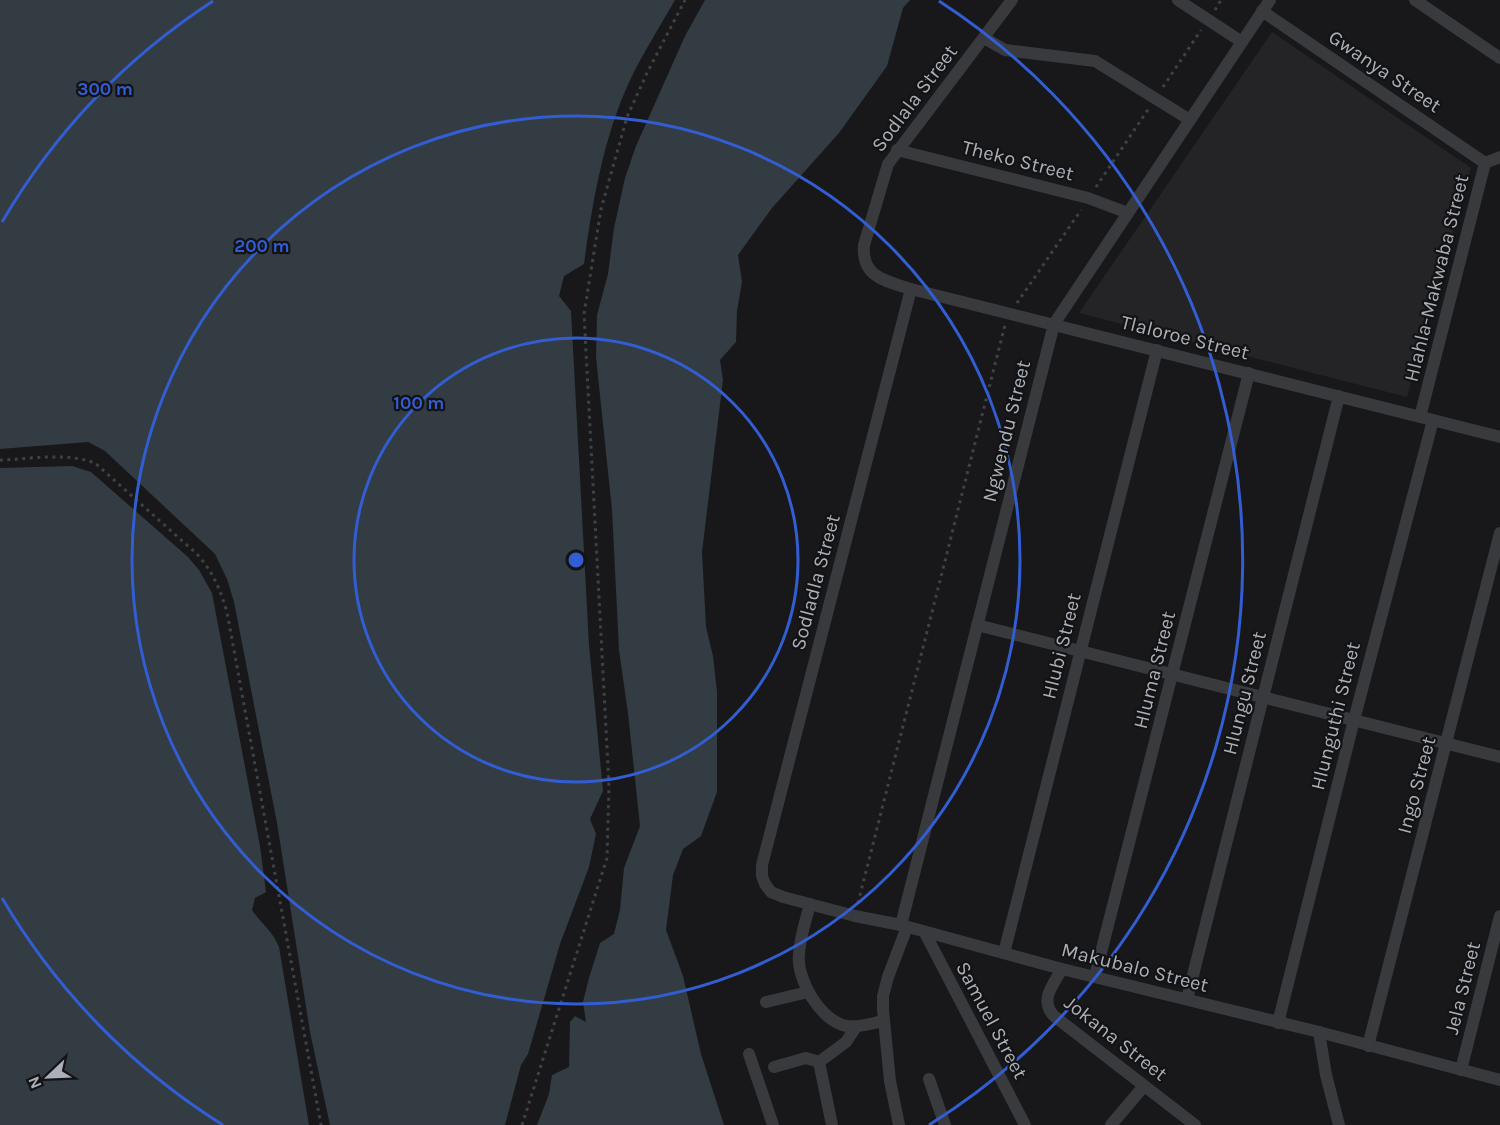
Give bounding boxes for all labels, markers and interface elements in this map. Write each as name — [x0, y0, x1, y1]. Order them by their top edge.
street label: Gwanya Street — [1324, 25, 1446, 118]
street label: Sodlala Street — [867, 40, 962, 156]
text: 300 m — [77, 78, 133, 100]
street label: Theko Street — [960, 136, 1077, 186]
street label: Hlahla-Makwaba Street — [1400, 172, 1474, 384]
text: 200 m — [234, 235, 290, 257]
street label: Tlaloroe Street — [1118, 310, 1252, 365]
street label: Ngwendu Street — [978, 357, 1035, 504]
text: 100 m — [394, 392, 444, 414]
street label: Sodladla Street — [786, 511, 845, 653]
centre of rings — [566, 550, 586, 570]
street label: Hlubi Street — [1037, 590, 1086, 702]
street label: Hluma Street — [1129, 608, 1180, 731]
street label: Hlungu Street — [1218, 629, 1271, 757]
street label: Hlunguthi Street — [1306, 639, 1365, 793]
street label: Ingo Street — [1392, 734, 1441, 836]
street label: Makubalo Street — [1059, 938, 1211, 997]
street label: Jela Street — [1440, 939, 1485, 1037]
street label: Samuel Street — [951, 958, 1032, 1083]
street label: Jokana Street — [1060, 991, 1172, 1086]
north arrow — [18, 1047, 78, 1107]
text: N — [24, 1074, 46, 1092]

